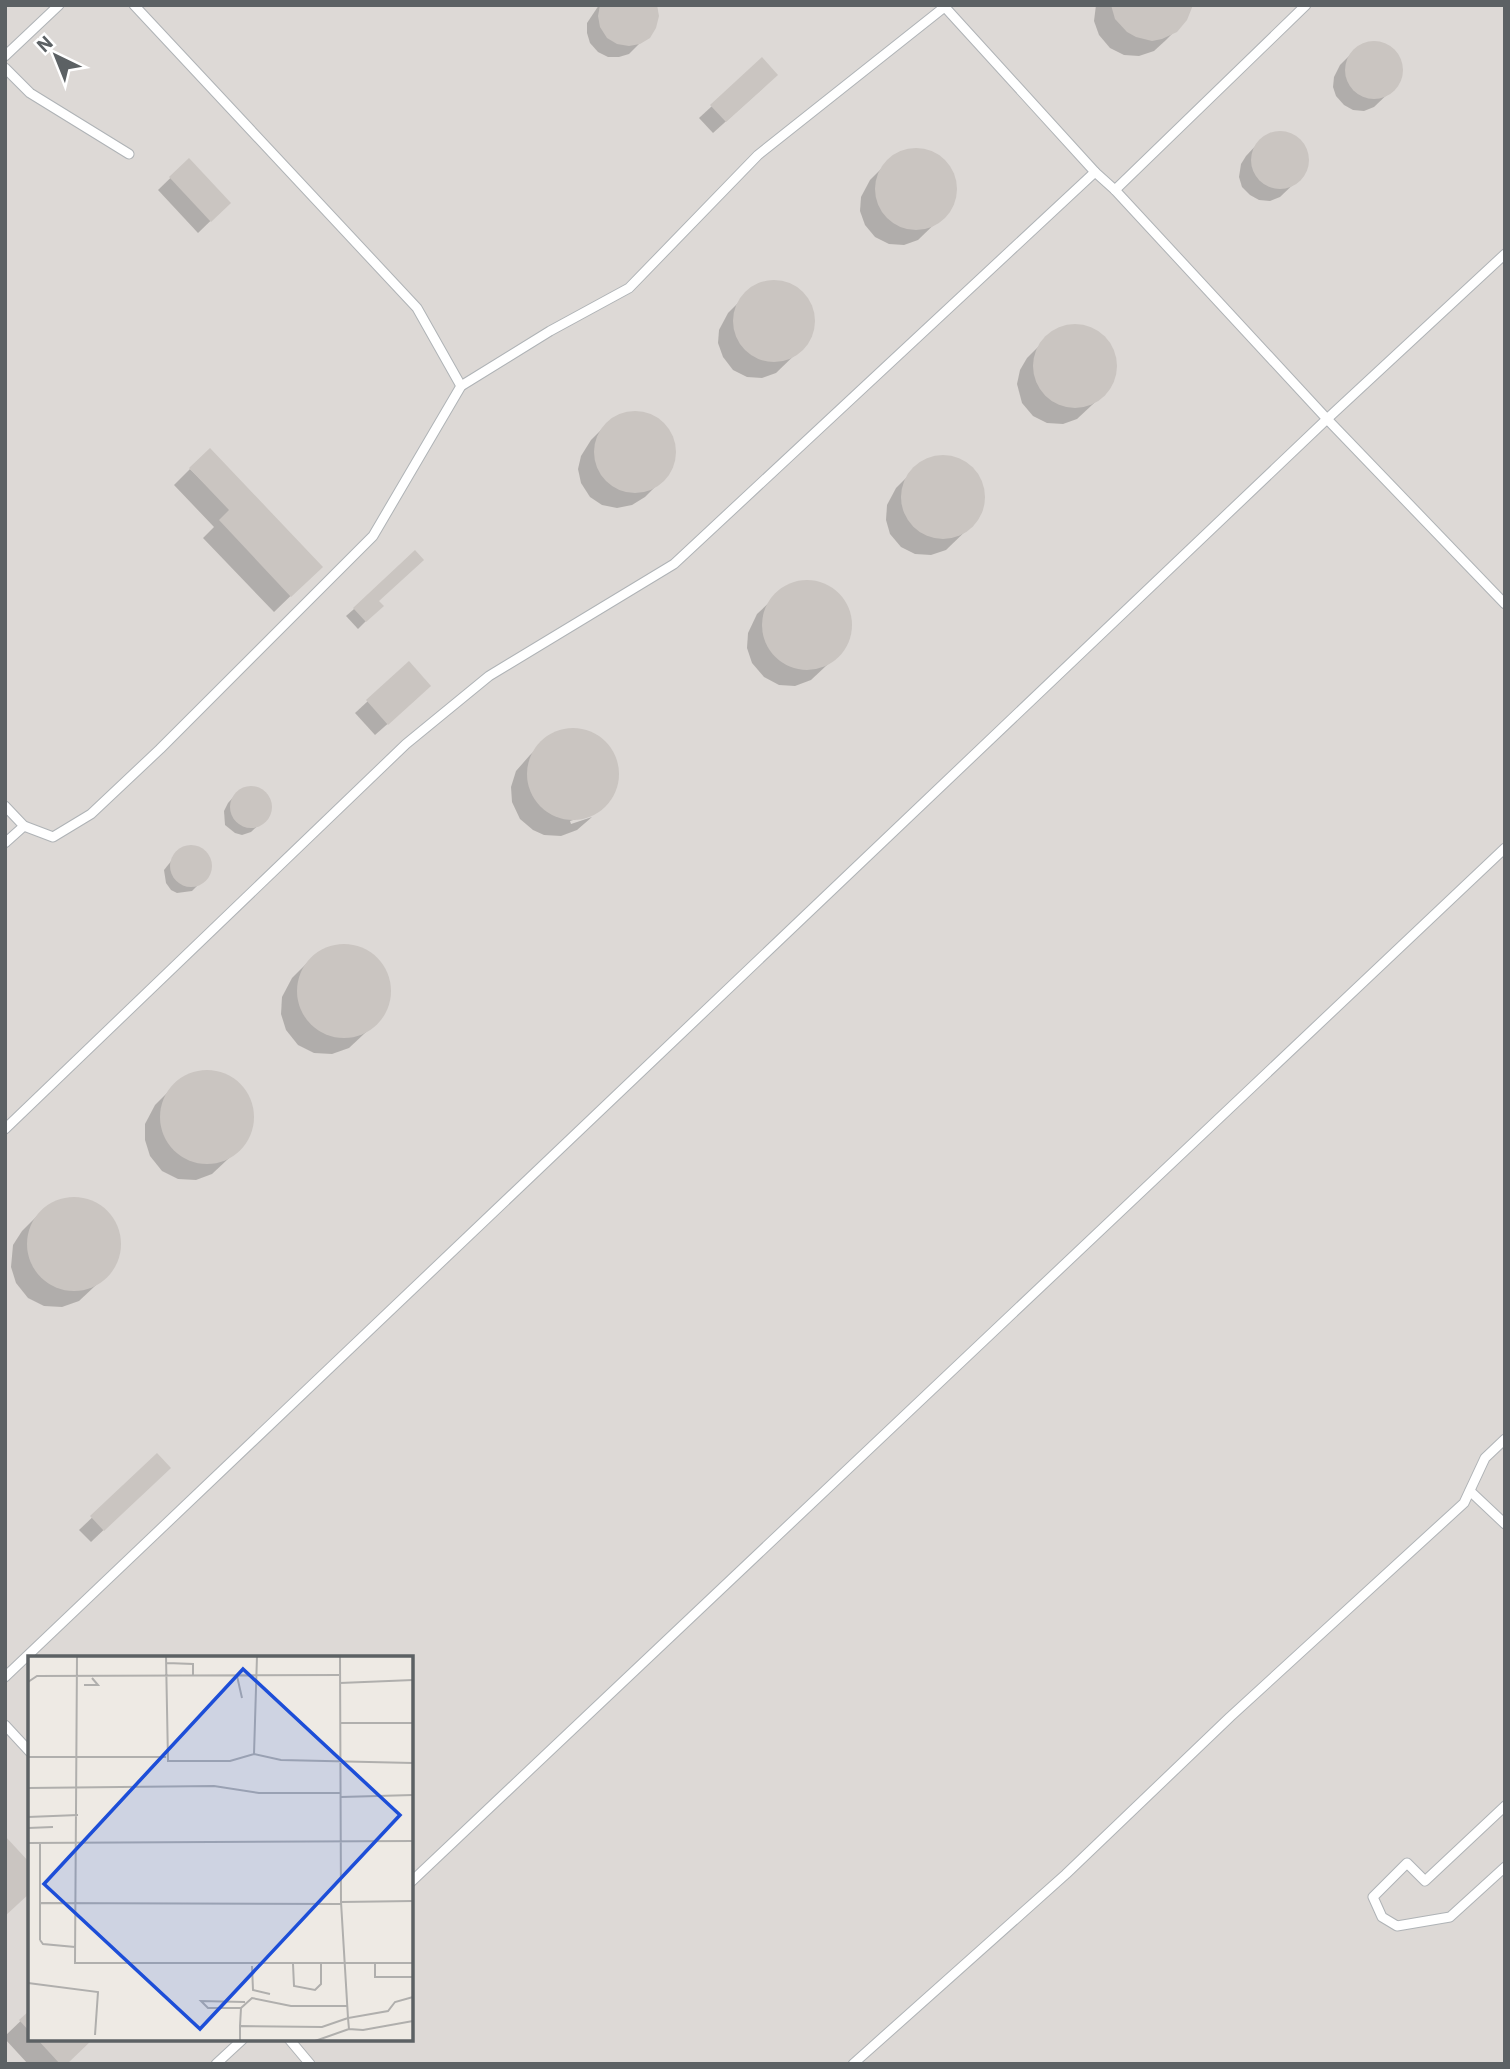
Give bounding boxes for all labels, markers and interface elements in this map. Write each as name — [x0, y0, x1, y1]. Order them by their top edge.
north arrow — [21, 21, 91, 91]
text: N — [31, 30, 58, 57]
inset map — [28, 1656, 413, 2041]

